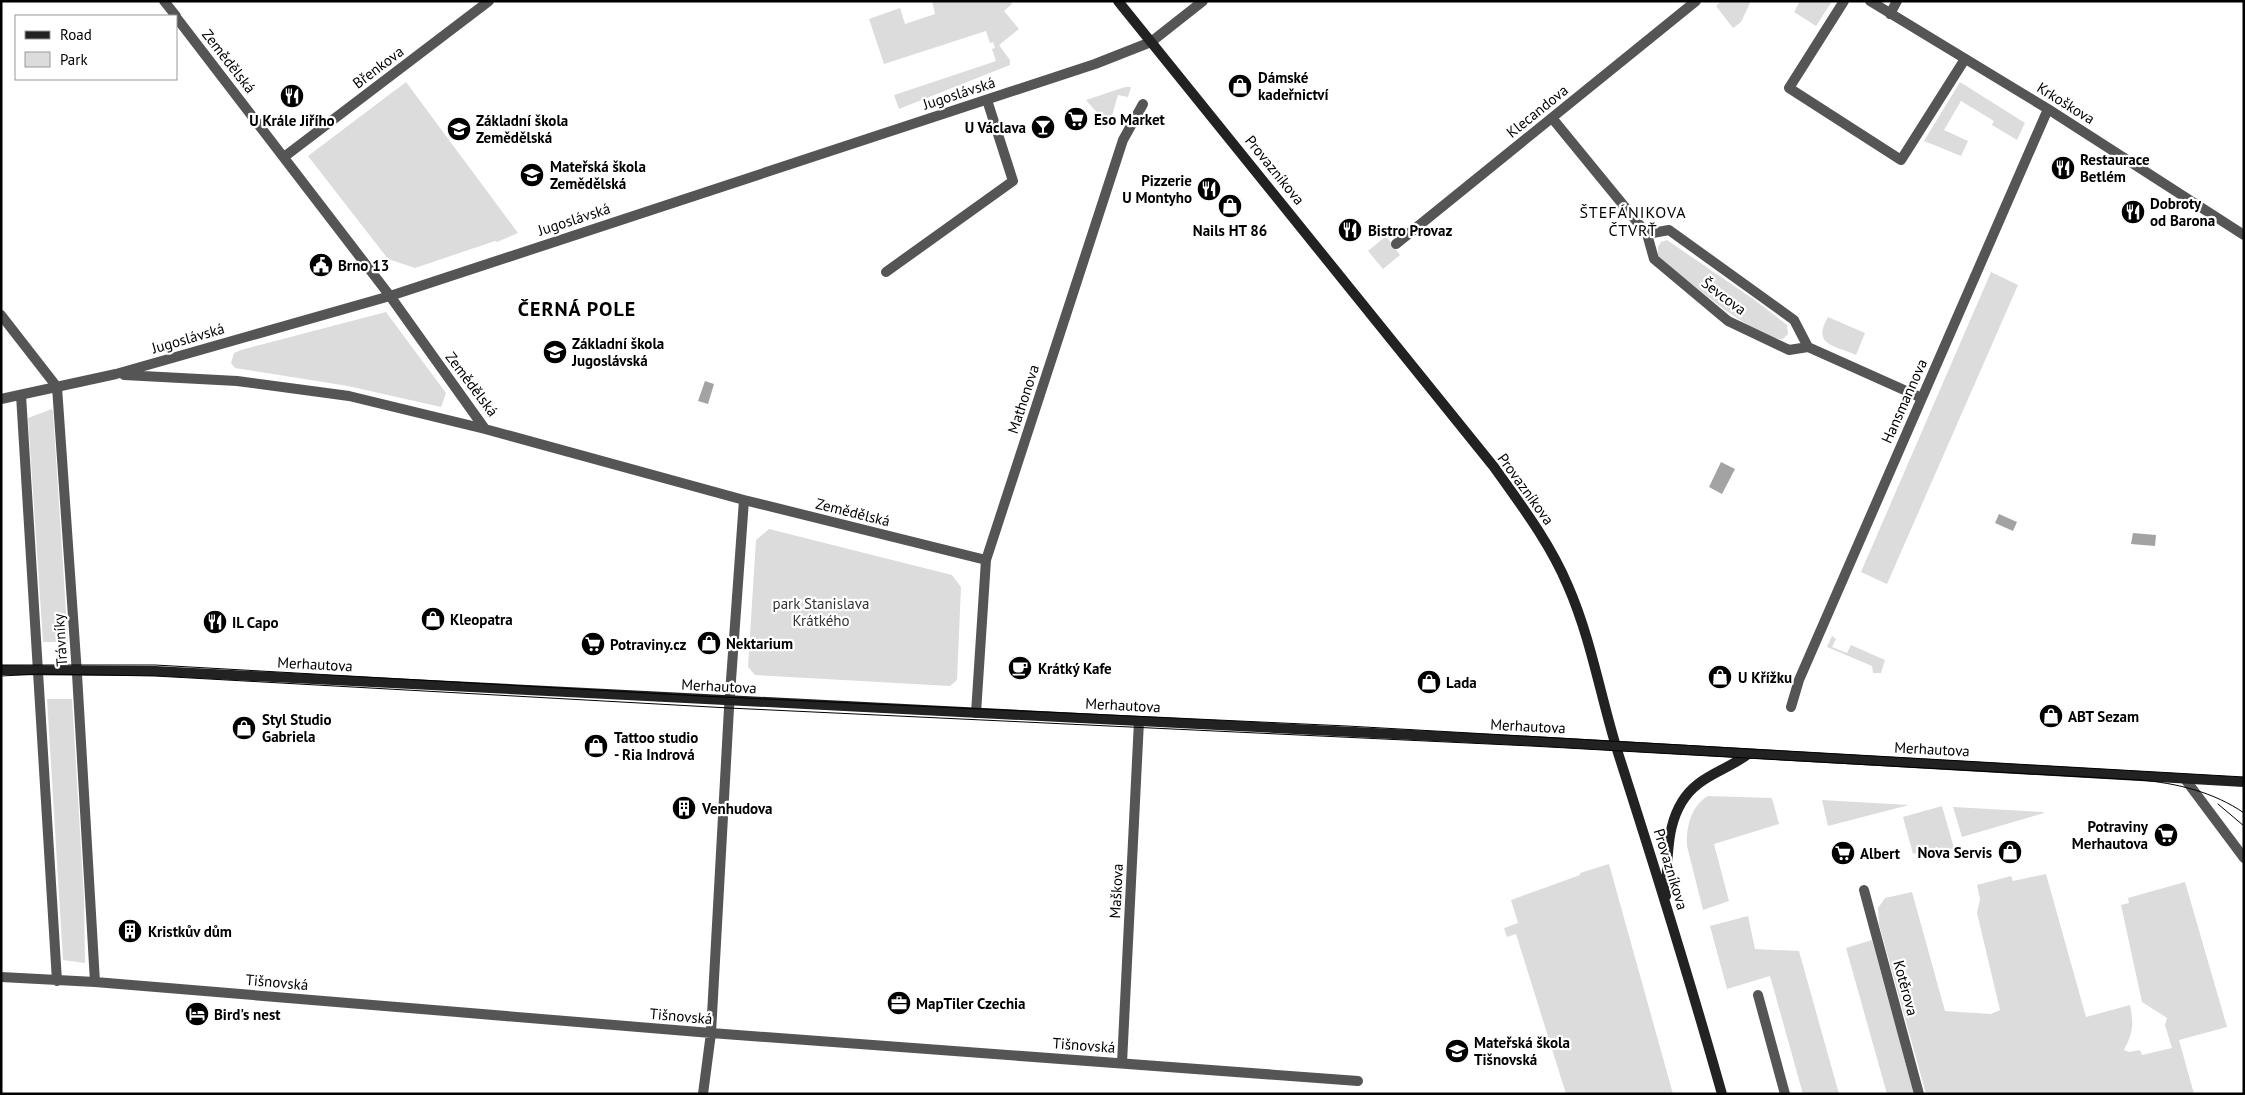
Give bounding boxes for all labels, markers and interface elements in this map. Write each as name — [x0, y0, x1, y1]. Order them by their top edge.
legend — [15, 15, 178, 80]
text: Road — [60, 25, 92, 44]
street label: Zemědělská — [198, 25, 260, 97]
street label: Břenkova — [349, 42, 407, 92]
text: Park — [60, 50, 88, 69]
place label: Dámské kadeřnictví — [1258, 68, 1329, 104]
street label: Jugoslávská — [920, 72, 998, 114]
shop icon: Dámské kadeřnictví — [1227, 73, 1253, 99]
street label: Krkoškova — [2034, 78, 2098, 128]
street label: Klecandova — [1502, 80, 1572, 142]
restaurant icon: U Krále Jiřího — [279, 83, 305, 109]
supermarket icon: Eso Market — [1063, 106, 1089, 132]
place label: Eso Market — [1094, 110, 1166, 129]
place label: U Krále Jiřího — [249, 111, 335, 130]
place label: Základní škola Zemědělská — [476, 111, 568, 147]
bar icon: U Václava — [1030, 114, 1056, 140]
school or university icon: Základní škola Zemědělská — [446, 116, 472, 142]
place label: U Václava — [965, 118, 1026, 137]
street label: Provazníkova — [1241, 131, 1309, 209]
place label: Restaurace Betlém — [2080, 150, 2150, 186]
restaurant icon: Restaurace Betlém — [2050, 155, 2076, 181]
place label: Mateřská škola Zemědělská — [550, 157, 646, 193]
school or university icon: Mateřská škola Zemědělská — [519, 162, 545, 188]
place label: Pizzerie U Montyho — [1122, 171, 1192, 207]
restaurant icon: Pizzerie U Montyho — [1196, 176, 1222, 202]
shop icon: Nails HT 86 — [1217, 193, 1243, 219]
place label: Dobroty od Barona — [2150, 194, 2215, 230]
street label: Jugoslávská — [535, 198, 613, 240]
restaurant icon: Dobroty od Barona — [2120, 199, 2146, 225]
district label: ŠTEFÁNIKOVA ČTVRŤ — [1579, 202, 1687, 240]
restaurant icon: Bistro Provaz — [1337, 217, 1363, 243]
place label: Nails HT 86 — [1193, 221, 1267, 240]
place label: Bistro Provaz — [1368, 221, 1452, 240]
public building icon: Brno 13 — [308, 252, 334, 278]
place label: Brno 13 — [338, 256, 389, 275]
street label: Ševcova — [1698, 273, 1750, 319]
district label: ČERNÁ POLE — [518, 296, 636, 322]
street label: Jugoslávská — [148, 319, 227, 358]
place label: Základní škola Jugoslávská — [571, 334, 664, 370]
school or university icon: Základní škola Jugoslávská — [542, 339, 568, 365]
street label: Zemědělská — [442, 348, 502, 420]
street label: Hansmannova — [1877, 356, 1931, 446]
street label: Mathonova — [1003, 362, 1043, 436]
street label: Provazníkova — [1494, 449, 1558, 529]
street label: Zemědělská — [814, 494, 892, 530]
park label: park Stanislava Krátkého — [773, 594, 869, 630]
shop icon: Kleopatra — [420, 606, 446, 632]
restaurant icon: IL Capo — [202, 609, 228, 635]
place label: Kleopatra — [450, 610, 513, 629]
street label: Trávníky — [49, 613, 71, 667]
place label: IL Capo — [232, 613, 279, 632]
shop icon: Nektarium — [696, 630, 722, 656]
supermarket icon: Potraviny.cz — [580, 631, 606, 657]
place label: Nektarium — [726, 634, 793, 653]
place label: Potraviny.cz — [610, 635, 687, 654]
street label: Merhautova — [277, 653, 353, 675]
cafe icon: Krátký Kafe — [1007, 655, 1033, 681]
place label: Krátký Kafe — [1038, 659, 1112, 678]
shop icon: U Křížku — [1707, 664, 1733, 690]
place label: U Křížku — [1738, 668, 1792, 687]
shop icon: Lada — [1416, 669, 1442, 695]
place label: Lada — [1446, 673, 1477, 692]
street label: Merhautova — [681, 675, 757, 697]
street label: Merhautova — [1085, 694, 1161, 716]
shop icon: ABT Sezam — [2038, 703, 2064, 729]
place label: ABT Sezam — [2068, 707, 2139, 726]
place label: Styl Studio Gabriela — [262, 710, 332, 746]
shop icon: Styl Studio Gabriela — [231, 715, 257, 741]
street label: Merhautova — [1490, 715, 1566, 737]
place label: Tattoo studio - Ria Indrová — [614, 728, 698, 764]
shop icon: Tattoo studio - Ria Indrová — [583, 733, 609, 759]
street label: Merhautova — [1894, 738, 1970, 760]
building icon: Venhudova — [671, 795, 697, 821]
place label: Venhudova — [701, 799, 773, 818]
place label: Potraviny Merhautova — [2072, 817, 2149, 853]
supermarket icon: Potraviny Merhautova — [2153, 822, 2179, 848]
street label: Provazníkova — [1650, 826, 1692, 912]
shop icon: Nova Servis — [1997, 839, 2023, 865]
supermarket icon: Albert — [1830, 840, 1856, 866]
place label: Nova Servis — [1918, 843, 1992, 862]
place label: Albert — [1860, 844, 1901, 863]
street label: Maškova — [1105, 863, 1127, 919]
building icon: Kristkův dům — [117, 918, 143, 944]
place label: Kristkův dům — [148, 922, 232, 941]
street label: Kotěrova — [1889, 958, 1923, 1018]
street label: Tišnovská — [245, 970, 309, 994]
office icon: MapTiler Czechia — [886, 990, 912, 1016]
place label: MapTiler Czechia — [916, 994, 1026, 1013]
hotel icon: Bird's nest — [184, 1001, 210, 1027]
street label: Tišnovská — [649, 1004, 713, 1028]
place label: Bird's nest — [214, 1005, 281, 1024]
street label: Tišnovská — [1052, 1033, 1116, 1057]
place label: Mateřská škola Tišnovská — [1474, 1033, 1570, 1069]
school or university icon: Mateřská škola Tišnovská — [1444, 1038, 1470, 1064]

